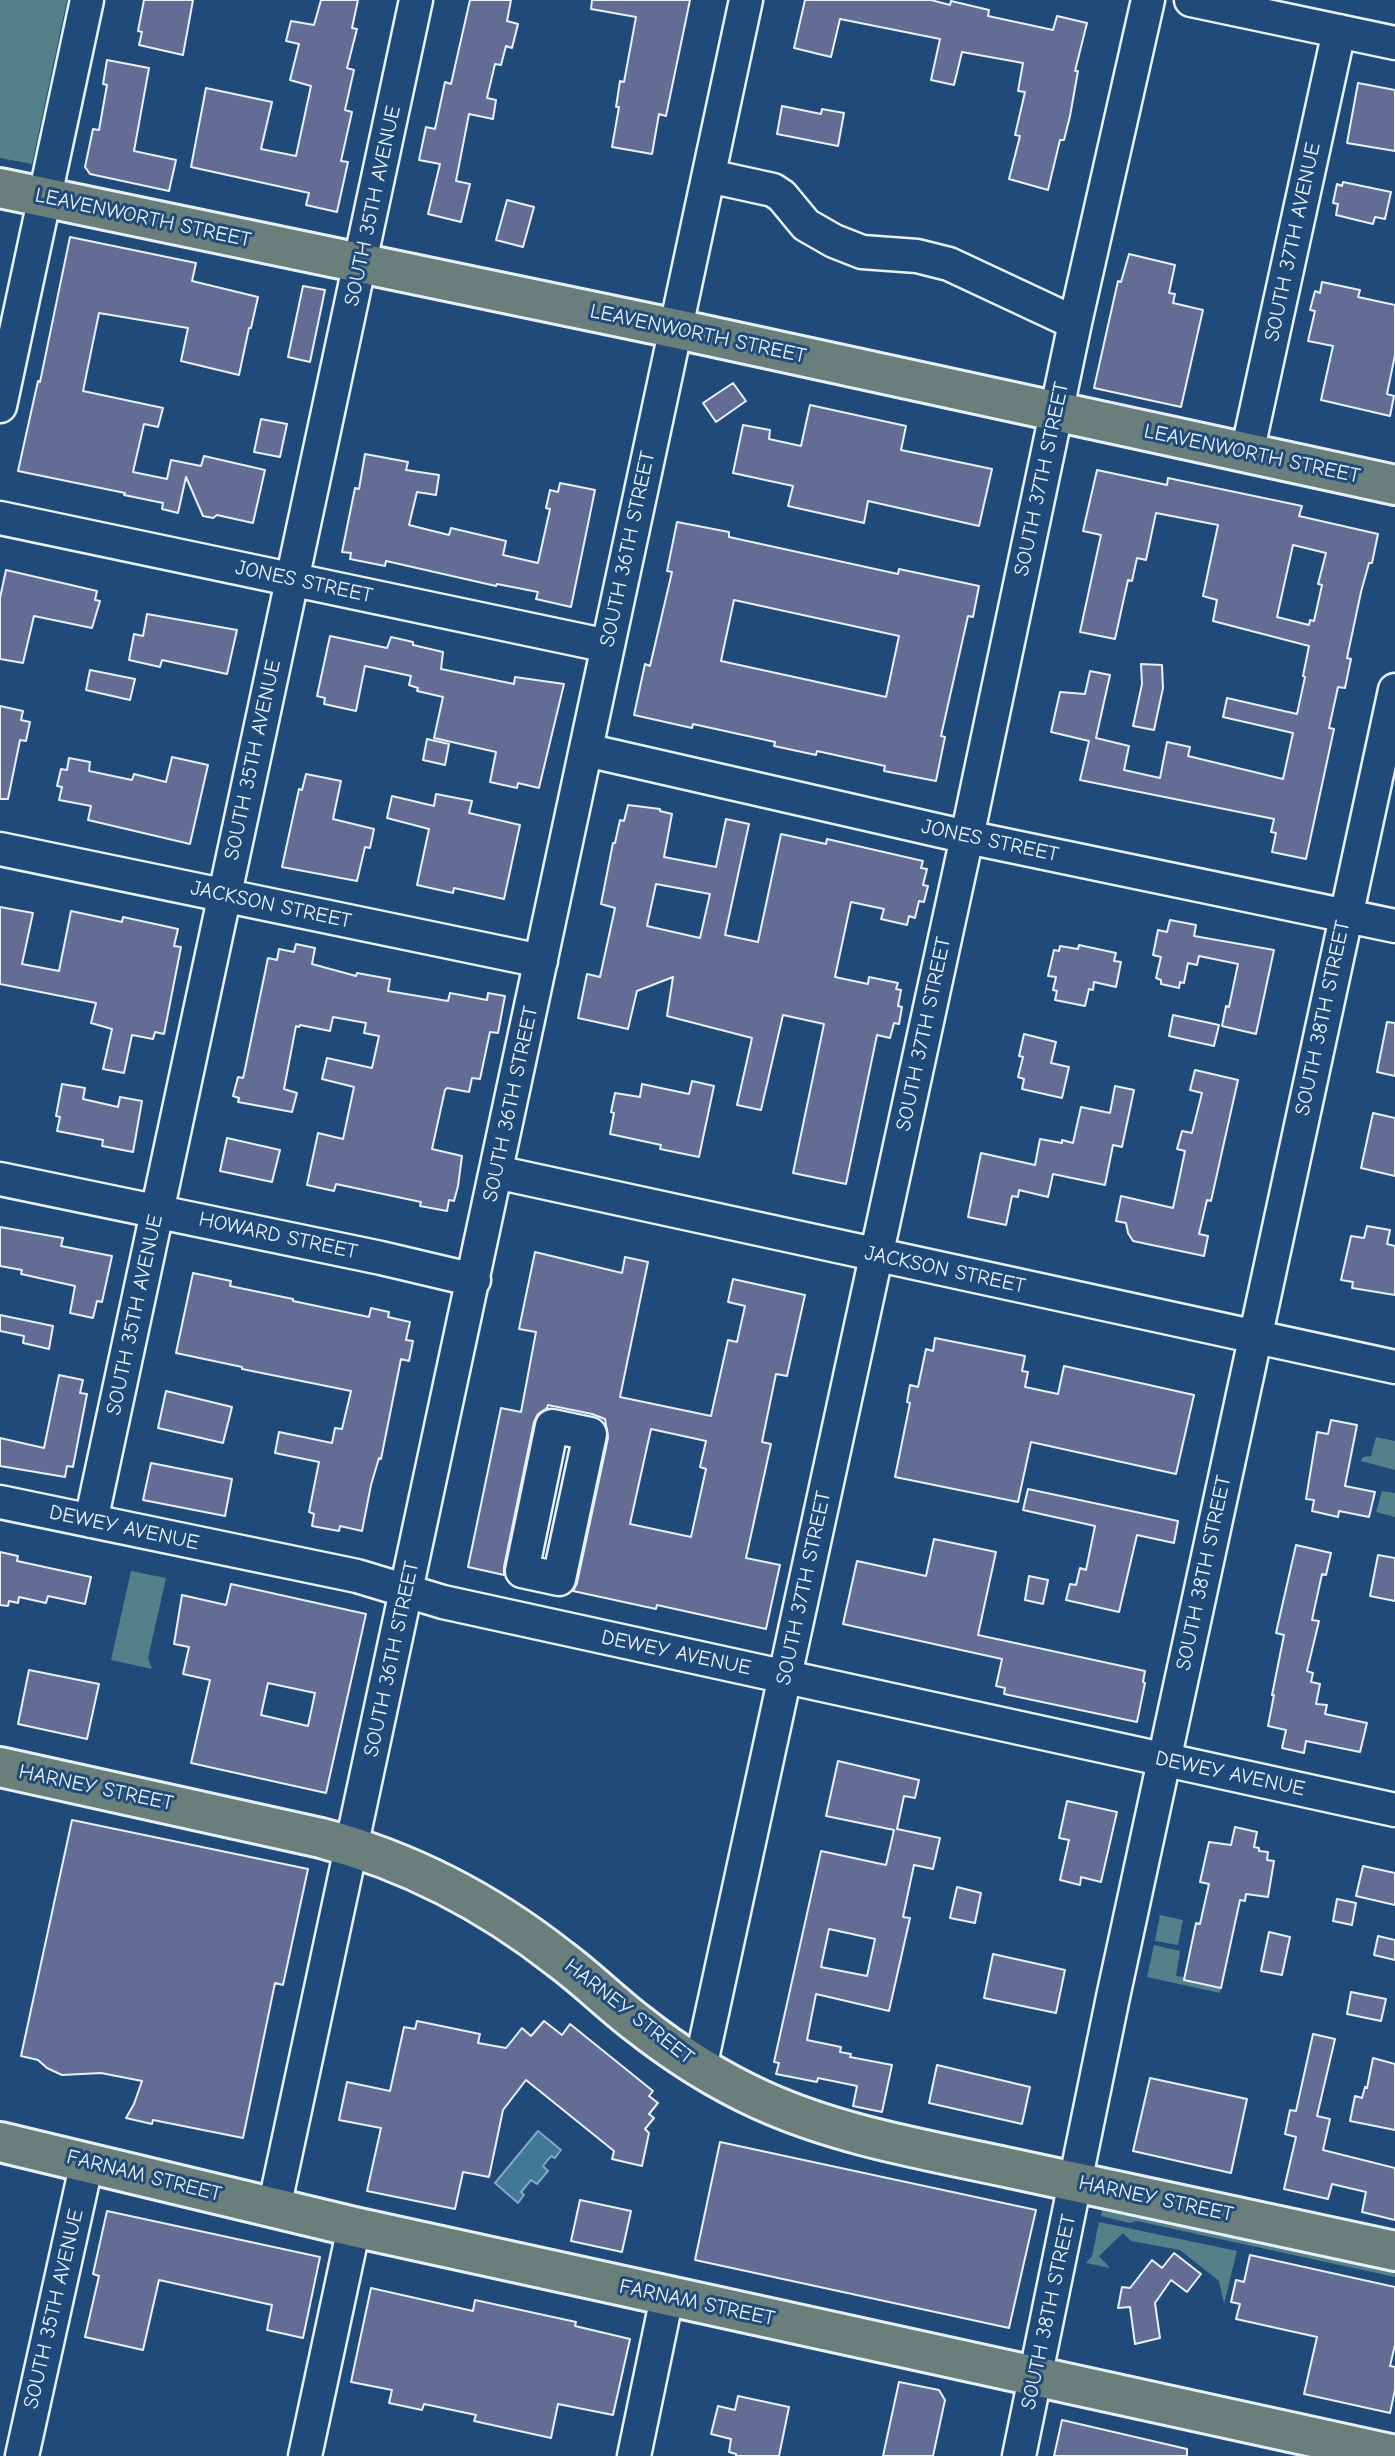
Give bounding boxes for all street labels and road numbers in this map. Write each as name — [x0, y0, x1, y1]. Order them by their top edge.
street label: SOUTH 35TH AVENUE — [339, 104, 407, 308]
street label: SOUTH 37TH AVENUE — [1260, 140, 1326, 344]
street label: LEAVENWORTH STREET — [33, 183, 253, 253]
street label: LEAVENWORTH STREET — [588, 299, 808, 369]
street label: SOUTH 37TH STREET — [1009, 380, 1075, 578]
street label: LEAVENWORTH STREET — [1142, 419, 1362, 489]
street label: SOUTH 36TH STREET — [595, 449, 661, 649]
street label: JONES STREET — [233, 555, 375, 609]
street label: SOUTH 35TH AVENUE — [219, 658, 287, 862]
street label: JONES STREET — [919, 814, 1061, 868]
street label: JACKSON STREET — [188, 876, 354, 934]
street label: SOUTH 38TH STREET — [1290, 918, 1356, 1118]
street label: SOUTH 37TH STREET — [891, 935, 957, 1133]
street label: SOUTH 36TH STREET — [478, 1004, 544, 1204]
street label: HOWARD STREET — [196, 1207, 360, 1265]
street label: SOUTH 35TH AVENUE — [101, 1213, 169, 1417]
street label: JACKSON STREET — [862, 1241, 1028, 1299]
street label: SOUTH 38TH STREET — [1171, 1473, 1237, 1673]
street label: SOUTH 37TH STREET — [771, 1489, 837, 1687]
street label: DEWEY AVENUE — [47, 1500, 201, 1556]
street label: SOUTH 36TH STREET — [359, 1559, 425, 1759]
street label: DEWEY AVENUE — [599, 1625, 753, 1681]
street label: DEWEY AVENUE — [1153, 1746, 1307, 1802]
street label: HARNEY STREET — [16, 1759, 176, 1817]
street label: HARNEY STREET — [559, 1954, 699, 2070]
street label: FARNAM STREET — [64, 2145, 224, 2207]
street label: HARNEY STREET — [1076, 2170, 1236, 2228]
street label: SOUTH 35TH AVENUE — [19, 2207, 89, 2411]
street label: SOUTH 38TH STREET — [1016, 2212, 1082, 2412]
street label: FARNAM STREET — [617, 2274, 777, 2332]

